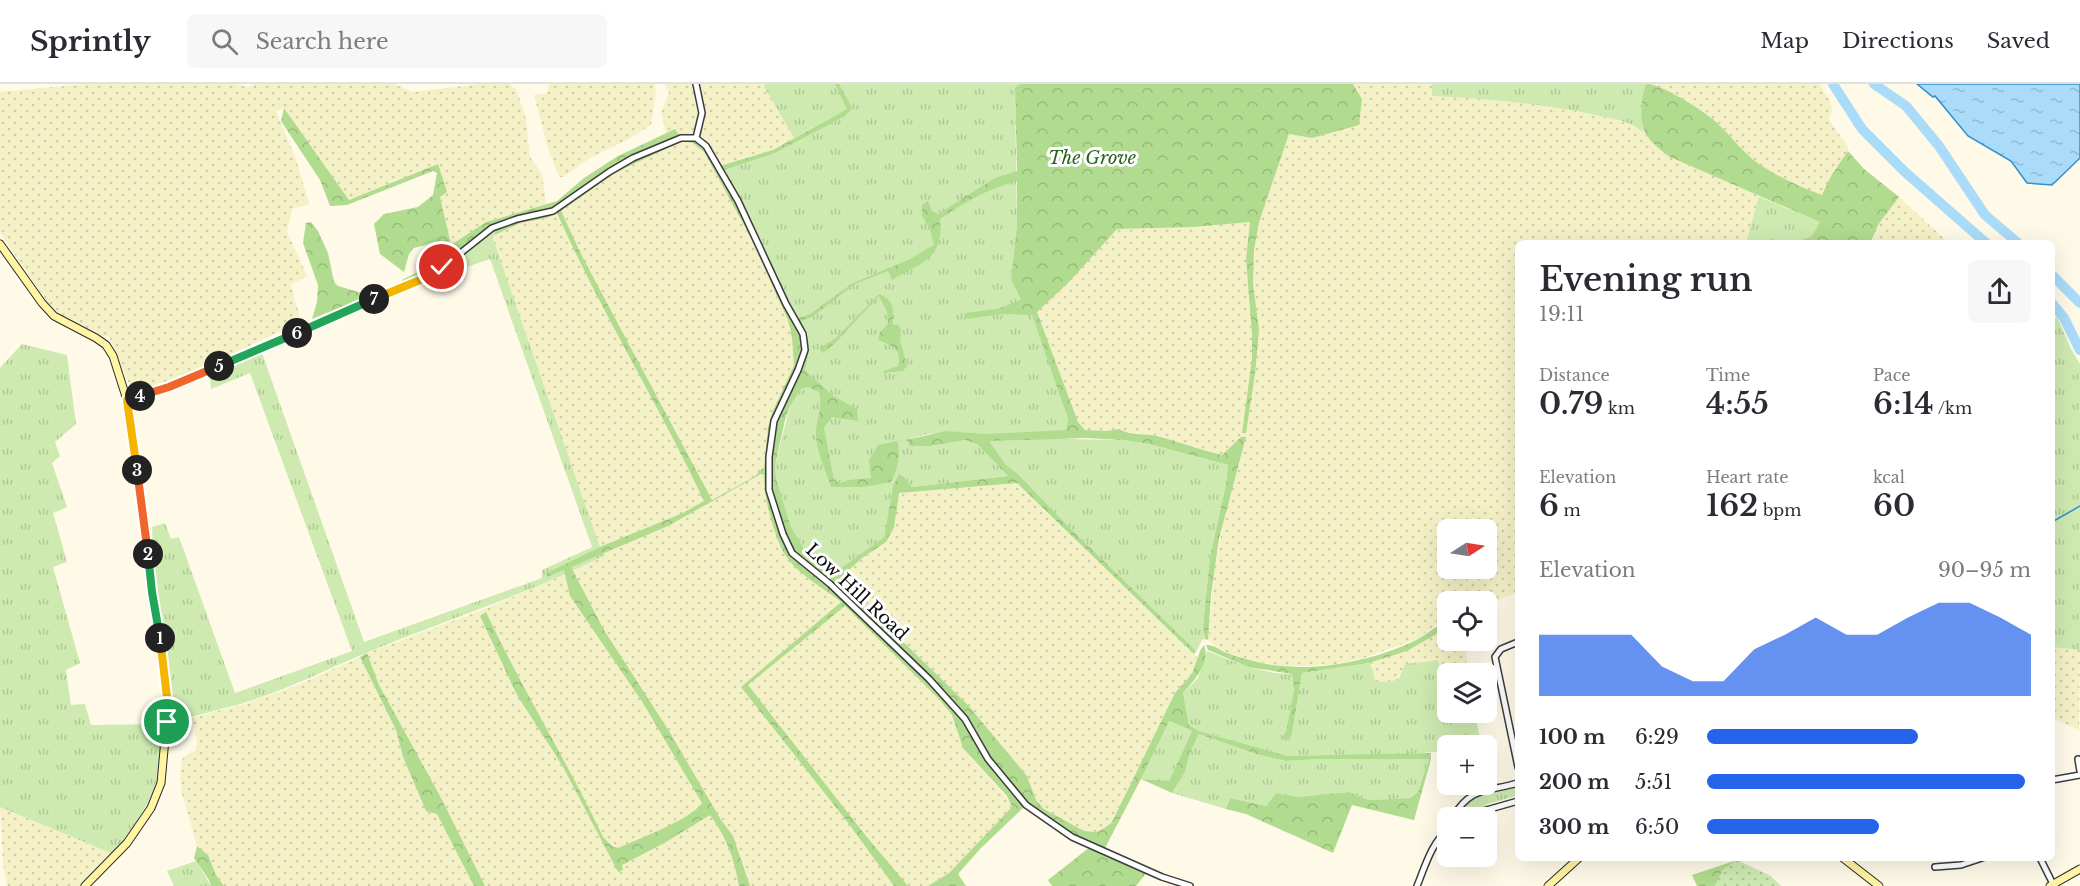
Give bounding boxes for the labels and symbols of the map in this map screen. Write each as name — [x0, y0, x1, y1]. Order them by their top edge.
park label: The Grove — [1048, 147, 1136, 169]
pin — [416, 241, 467, 292]
pin: 7 — [359, 284, 389, 314]
pin: 6 — [282, 318, 312, 348]
pin: 5 — [204, 351, 234, 381]
pin: 4 — [125, 381, 155, 411]
pin: 3 — [122, 455, 152, 485]
north arrow — [1437, 519, 1497, 579]
pin: 2 — [133, 539, 163, 569]
street label: Low Hill Road — [801, 539, 913, 645]
pin: 1 — [145, 623, 175, 653]
pin — [141, 696, 192, 747]

